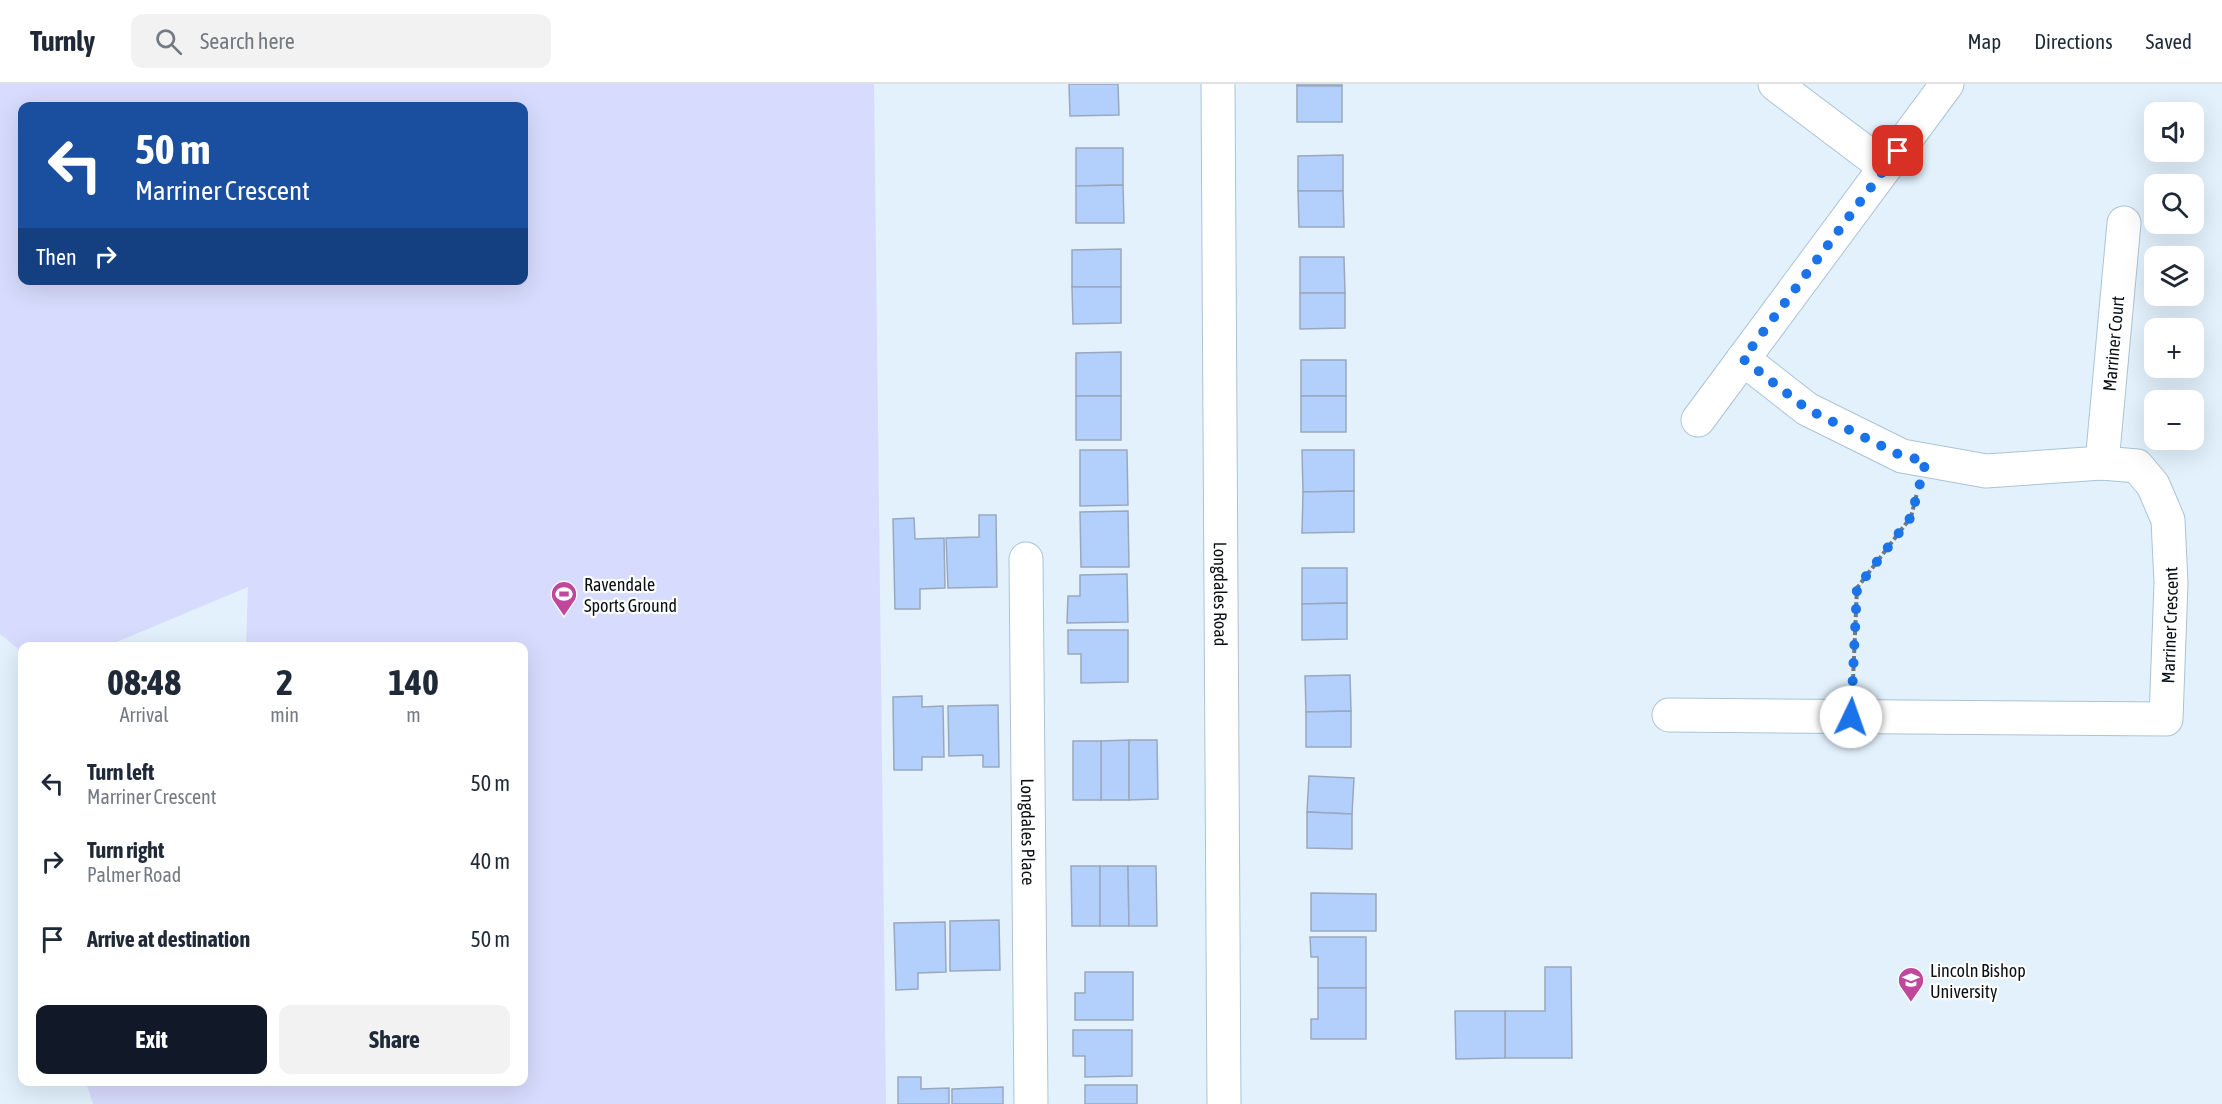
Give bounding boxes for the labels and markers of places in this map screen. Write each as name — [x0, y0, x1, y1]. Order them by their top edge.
pin — [1872, 125, 1923, 176]
place label: Ravendale Sports Ground — [584, 574, 677, 616]
sports icon: Ravendale Sports Ground — [549, 579, 579, 617]
place label: Lincoln Bishop University — [1930, 960, 2026, 1002]
school or university icon: Lincoln Bishop University — [1896, 965, 1926, 1003]

